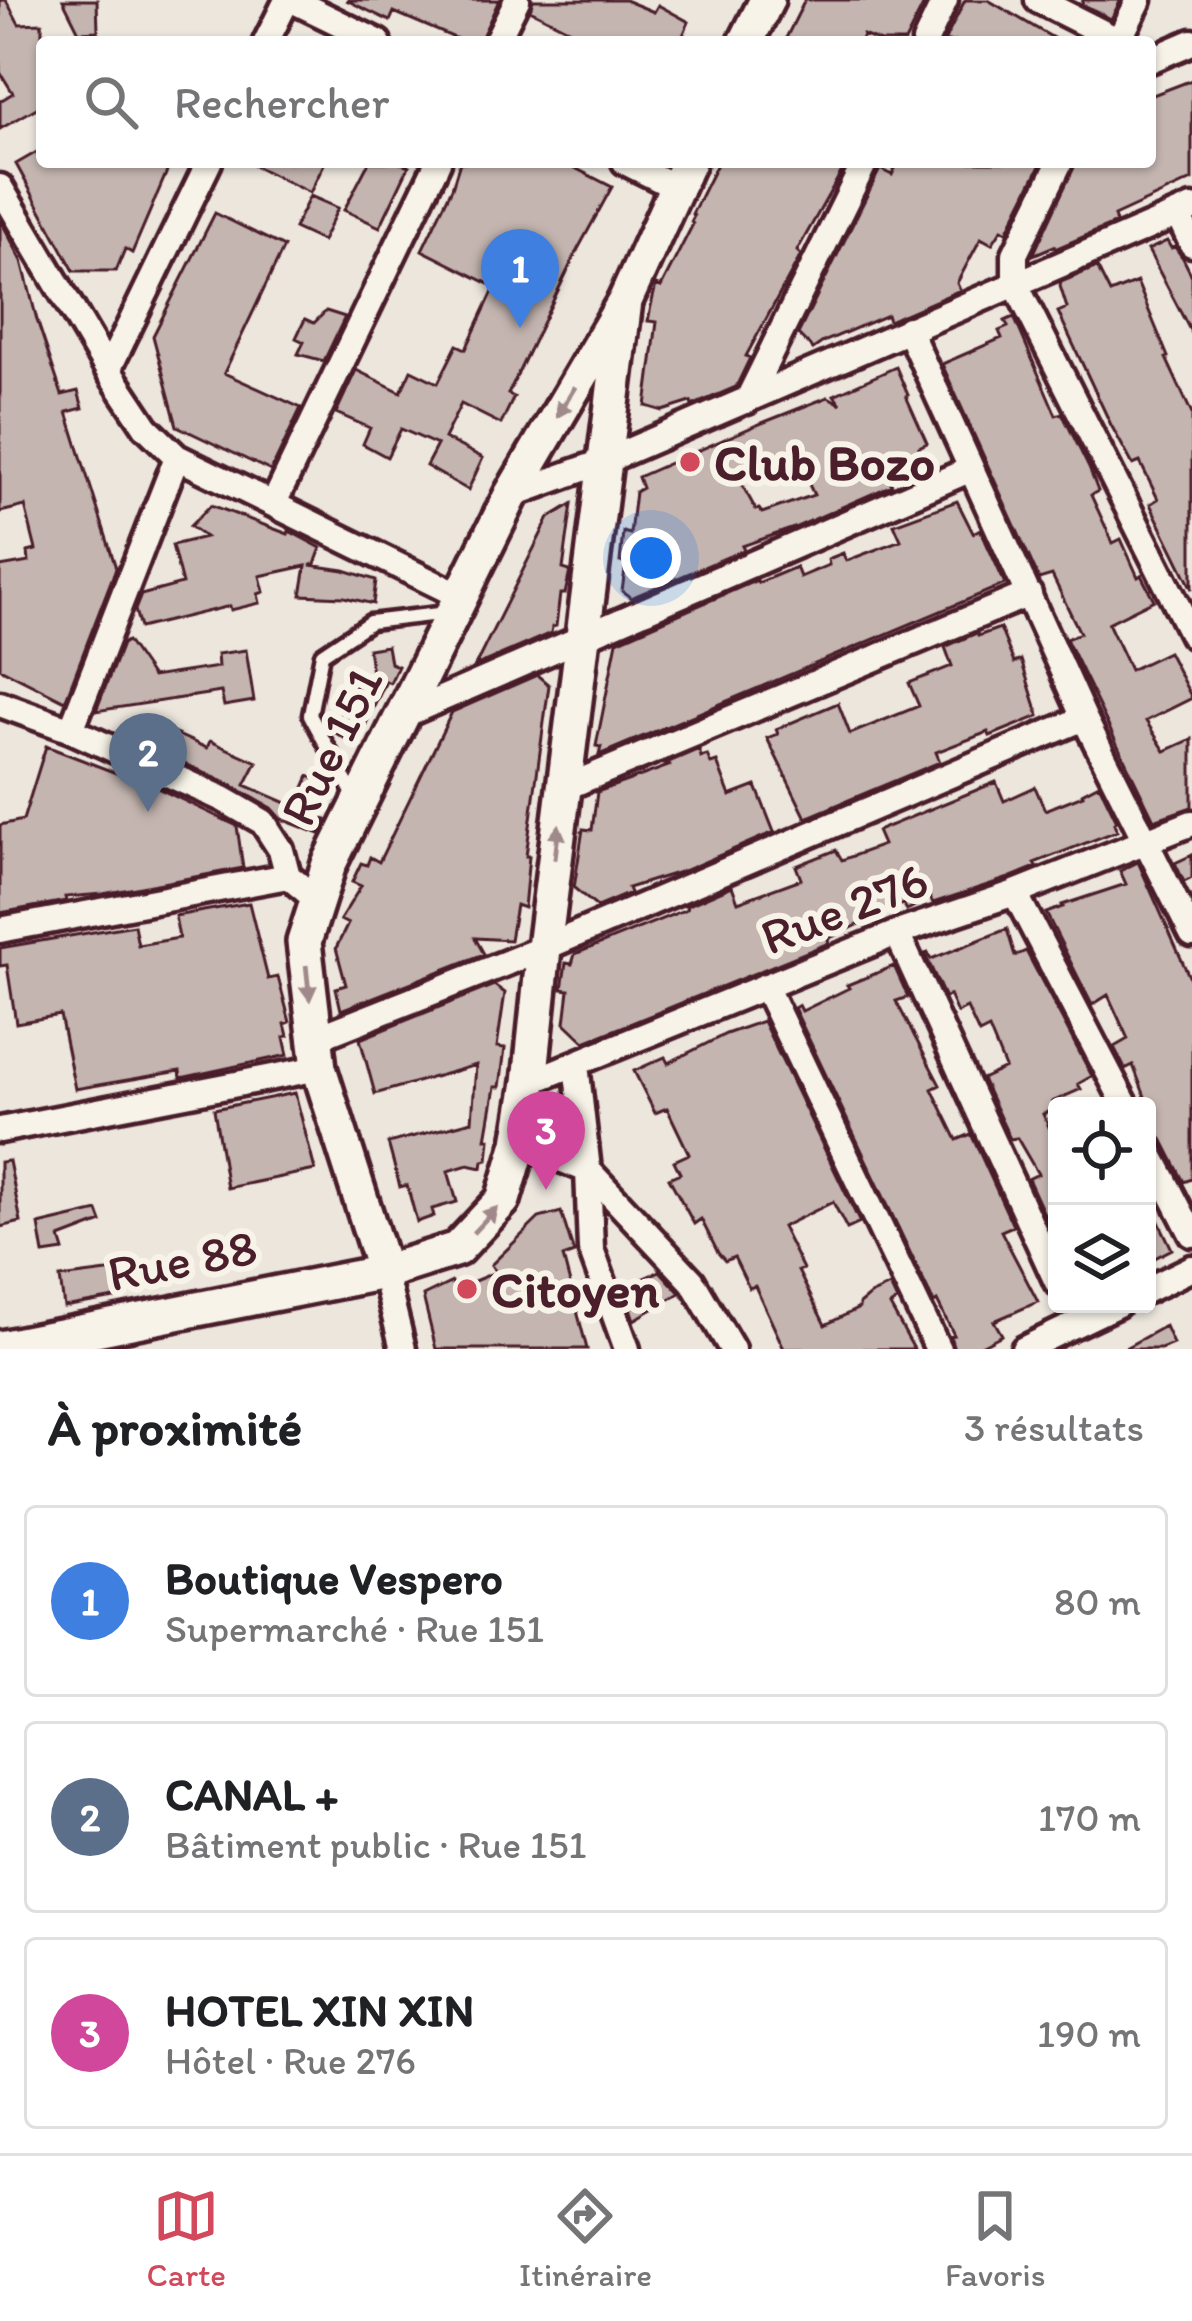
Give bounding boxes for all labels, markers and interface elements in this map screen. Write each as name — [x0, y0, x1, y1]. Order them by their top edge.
search box — [36, 36, 1156, 168]
icon: search — [78, 69, 144, 135]
text: Rechercher — [174, 75, 389, 129]
pin: 1 — [481, 229, 559, 328]
one-way arrow — [556, 385, 577, 419]
place label: Club Bozo — [714, 432, 935, 493]
marker: Club Bozo — [677, 449, 703, 475]
your location — [621, 528, 681, 588]
street label: Rue 151 — [267, 657, 395, 835]
pin: 2 — [109, 713, 187, 812]
one-way arrow — [548, 823, 567, 860]
street label: Rue 276 — [752, 848, 936, 968]
one-way arrow — [299, 965, 318, 1002]
pin: 3 — [507, 1091, 585, 1190]
map controls — [1048, 1097, 1156, 1313]
button: locate — [1048, 1097, 1156, 1205]
button: layers — [1048, 1205, 1156, 1313]
one-way arrow — [470, 1206, 498, 1235]
street label: Rue 88 — [102, 1216, 262, 1304]
place label: Citoyen — [491, 1259, 659, 1320]
marker: Citoyen — [454, 1276, 480, 1302]
text: À proximité — [48, 1397, 302, 1458]
text: 3 résultats — [964, 1404, 1144, 1451]
text: Boutique Vespero — [165, 1551, 503, 1605]
text: 1 — [81, 1578, 99, 1625]
text: 80 m — [1054, 1578, 1141, 1625]
text: Supermarché · Rue 151 — [165, 1605, 544, 1652]
text: CANAL + — [165, 1767, 339, 1821]
text: 2 — [80, 1794, 100, 1841]
text: 170 m — [1038, 1794, 1141, 1841]
text: Bâtiment public · Rue 151 — [165, 1821, 587, 1868]
text: HOTEL XIN XIN — [165, 1983, 474, 2037]
text: 3 — [79, 2010, 101, 2057]
text: 190 m — [1037, 2010, 1141, 2057]
text: Hôtel · Rue 276 — [165, 2037, 416, 2084]
tab: Carte — [146, 2183, 226, 2294]
tab: Itinéraire — [519, 2183, 652, 2294]
tab: Favoris — [945, 2183, 1046, 2294]

